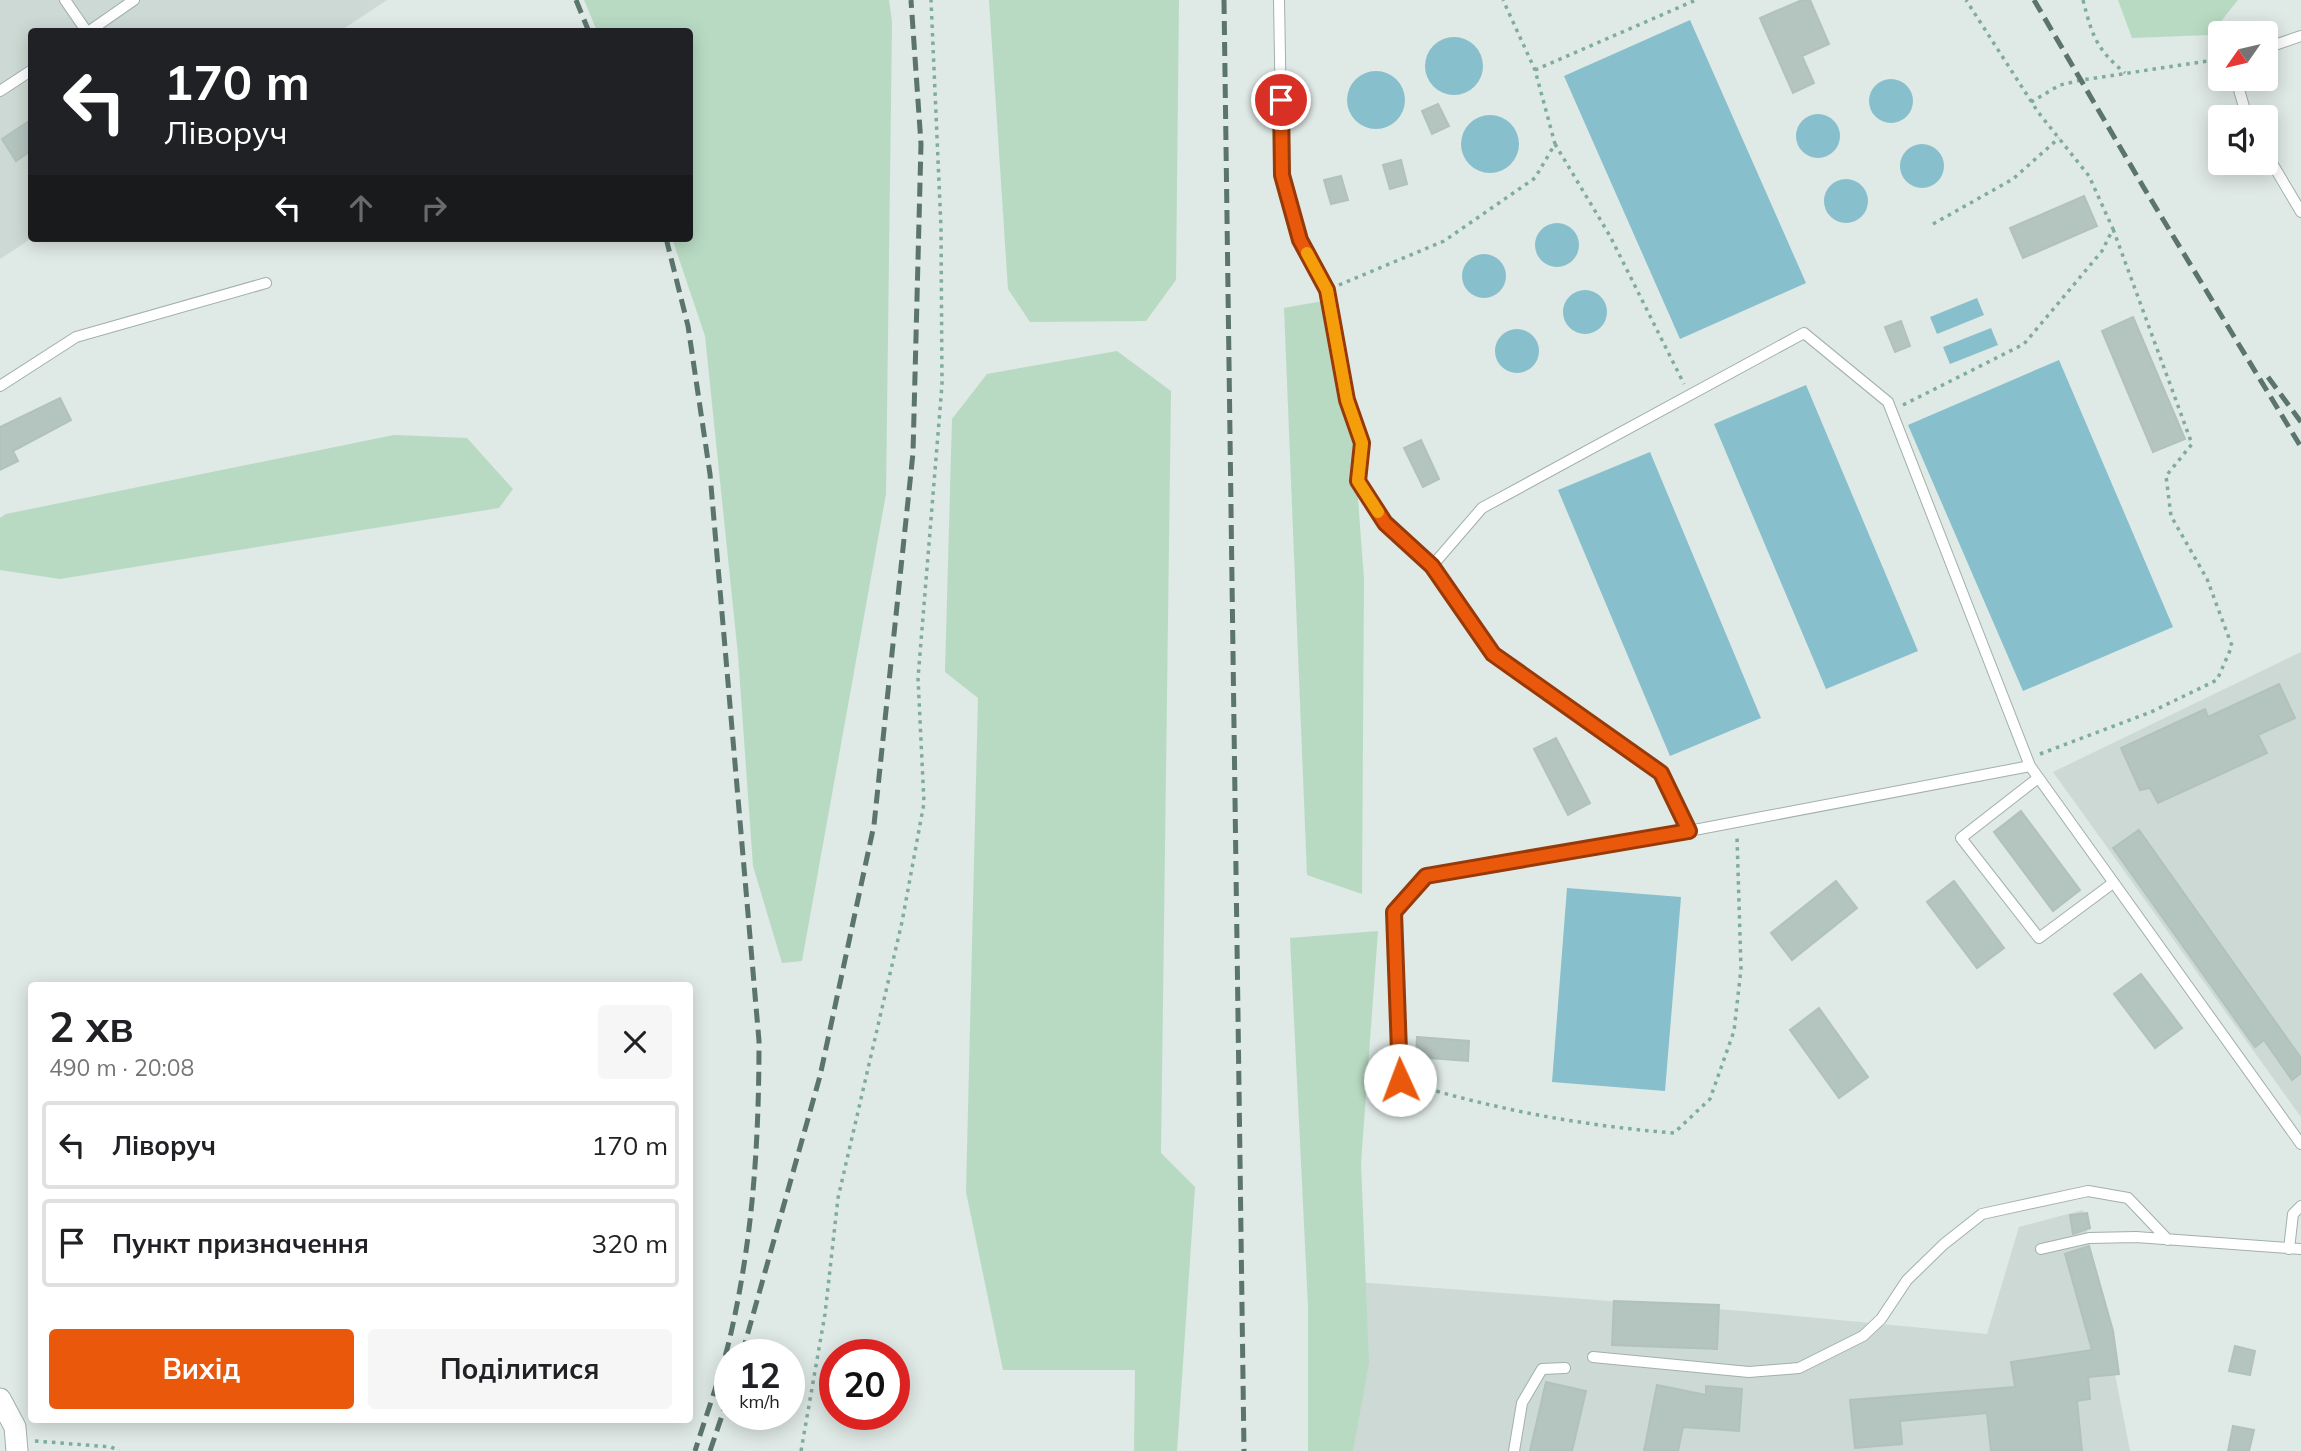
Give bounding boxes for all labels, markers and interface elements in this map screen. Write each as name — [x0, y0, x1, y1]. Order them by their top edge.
north arrow — [2208, 21, 2278, 91]
map controls — [2208, 21, 2278, 175]
text: 170 m — [164, 51, 310, 112]
icon: left — [49, 56, 140, 147]
pin — [1251, 70, 1311, 130]
icon: arrive — [1262, 81, 1300, 119]
button: sound — [2208, 105, 2278, 175]
text: Ліворуч — [164, 112, 287, 152]
icon: left — [269, 189, 307, 227]
icon: ahead — [342, 189, 380, 227]
icon: right — [415, 189, 453, 227]
text: 2 хв — [49, 1000, 134, 1053]
button: close — [598, 1005, 672, 1079]
position arrow — [1363, 1043, 1437, 1117]
text: 490 m · 20:08 — [49, 1053, 194, 1082]
icon: left — [53, 1126, 91, 1164]
text: Ліворуч — [112, 1129, 216, 1162]
text: 170 m — [592, 1129, 668, 1162]
icon: arrive — [53, 1224, 91, 1262]
text: Пункт призначення — [112, 1227, 369, 1260]
text: 320 m — [592, 1227, 668, 1260]
button: Вихід — [49, 1329, 354, 1409]
button: Поділитися — [368, 1329, 672, 1409]
speed limit sign: 20 — [819, 1339, 910, 1430]
text: 12 — [738, 1353, 781, 1397]
text: km/h — [739, 1390, 780, 1413]

